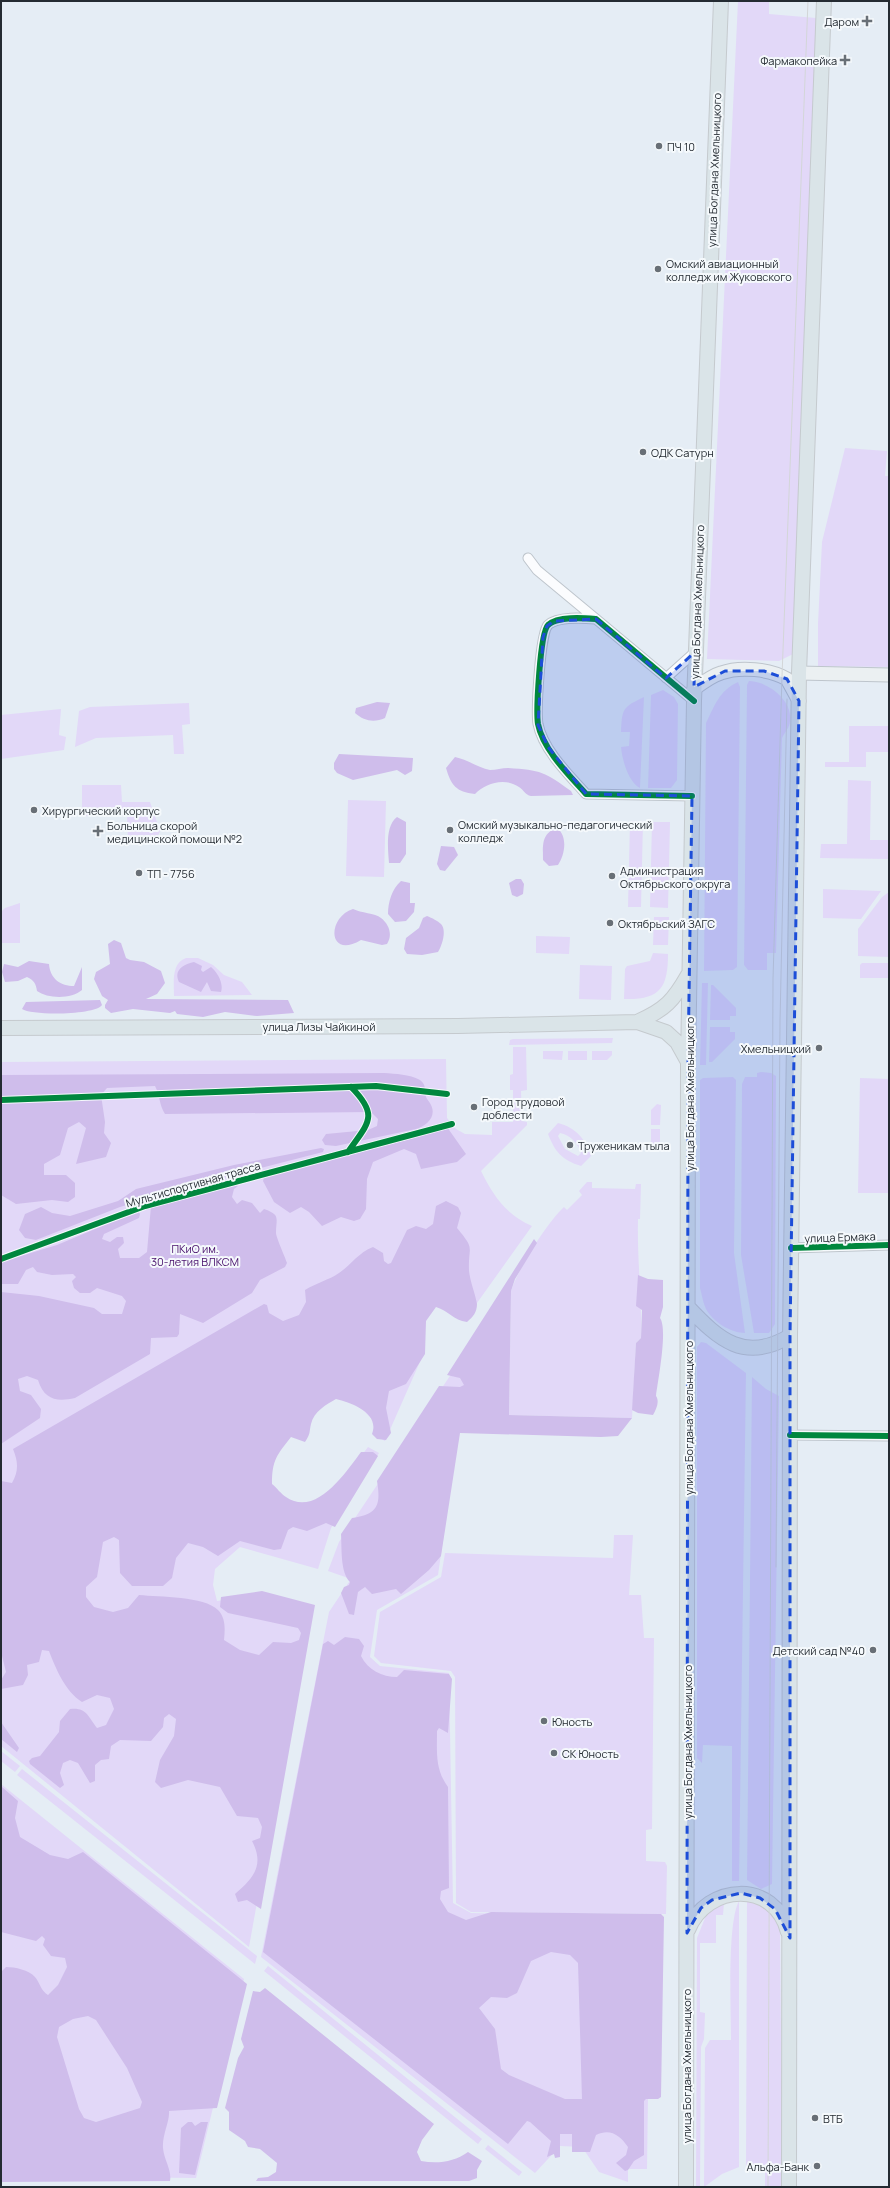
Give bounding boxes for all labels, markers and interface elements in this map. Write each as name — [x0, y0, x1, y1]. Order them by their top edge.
place label: Даром — [824, 14, 859, 29]
marker: Даром — [862, 16, 872, 26]
place label: Фармакопейка — [760, 53, 837, 68]
marker: Фармакопейка — [840, 55, 850, 65]
street label: улица Богдана Хмельницкого — [704, 92, 724, 248]
place label: ПЧ 10 — [667, 139, 695, 154]
marker: ПЧ 10 — [654, 141, 664, 151]
place label: Омский авиационный колледж им Жуковского — [666, 256, 792, 284]
marker: Омский авиационный колледж им Жуковского — [653, 264, 663, 274]
place label: ОДК Сатурн — [651, 445, 714, 460]
marker: ОДК Сатурн — [638, 447, 648, 457]
street label: улица Богдана Хмельницкого — [687, 524, 707, 680]
place label: Хирургический корпус — [42, 803, 160, 818]
marker: Хирургический корпус — [29, 805, 39, 815]
place label: Омский музыкально-педагогический колледж — [458, 817, 652, 845]
place label: Больница скорой медицинской помощи №2 — [107, 818, 242, 846]
marker: Больница скорой медицинской помощи №2 — [92, 825, 104, 837]
marker: Омский музыкально-педагогический колледж — [445, 825, 455, 835]
place label: Администрация Октябрьского округа — [620, 863, 730, 891]
place label: ТП - 7756 — [147, 866, 195, 881]
marker: ТП - 7756 — [134, 868, 144, 878]
marker: Администрация Октябрьского округа — [607, 871, 617, 881]
place label: Октябрьский ЗАГС — [618, 916, 715, 931]
marker: Октябрьский ЗАГС — [605, 918, 615, 928]
street label: улица Богдана Хмельницкого — [682, 1016, 697, 1171]
street label: улица Лизы Чайкиной — [263, 1019, 375, 1034]
place label: Хмельницкий — [741, 1041, 811, 1056]
marker: Хмельницкий — [814, 1043, 824, 1053]
place label: Город трудовой доблести — [482, 1094, 564, 1122]
marker: Город трудовой доблести — [469, 1102, 479, 1112]
place label: Труженикам тыла — [578, 1138, 670, 1153]
marker: Труженикам тыла — [565, 1140, 575, 1150]
street label: Мультиспортивная трасса — [124, 1158, 262, 1210]
street label: улица Ермака — [804, 1228, 876, 1246]
park label: ПКиО им. 30-летия ВЛКСМ — [151, 1241, 239, 1269]
street label: улица Богдана Хмельницкого — [681, 1340, 696, 1495]
place label: Детский сад №40 — [772, 1643, 865, 1658]
marker: Детский сад №40 — [868, 1645, 878, 1655]
street label: улица Богдана Хмельницкого — [680, 1664, 695, 1819]
place label: Юность — [552, 1714, 593, 1729]
marker: Юность — [539, 1716, 549, 1726]
place label: СК Юность — [562, 1746, 619, 1761]
marker: СК Юность — [549, 1748, 559, 1758]
street label: улица Богдана Хмельницкого — [679, 1988, 694, 2143]
place label: ВТБ — [823, 2111, 843, 2126]
marker: ВТБ — [810, 2113, 820, 2123]
place label: Альфа-Банк — [746, 2159, 810, 2174]
marker: Альфа-Банк — [812, 2161, 822, 2171]

